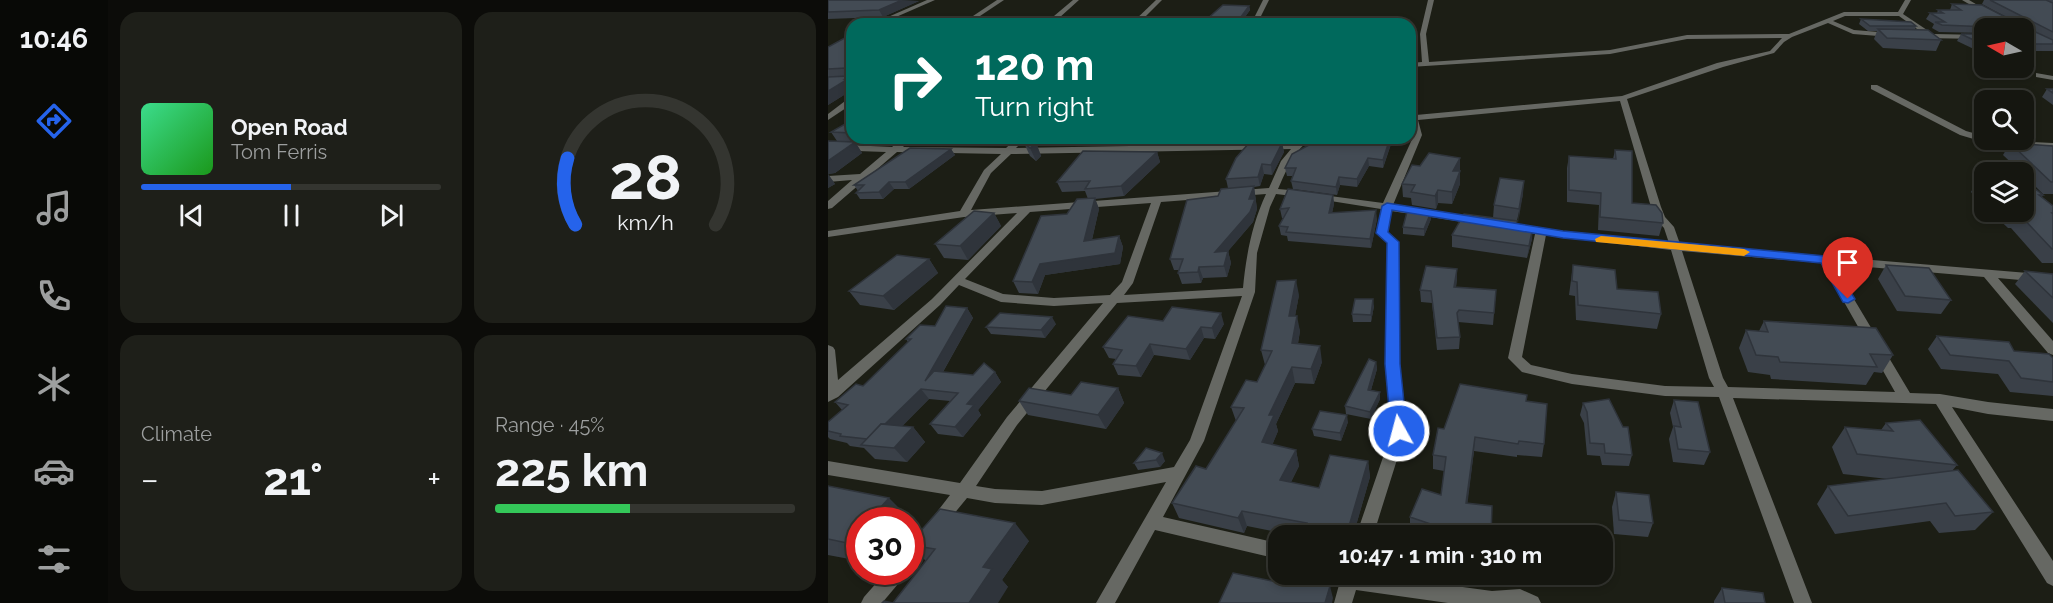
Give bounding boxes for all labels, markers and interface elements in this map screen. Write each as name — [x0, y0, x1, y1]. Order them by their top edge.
north arrow — [1974, 18, 2034, 78]
map controls — [1974, 18, 2034, 222]
text: 10:46 — [20, 23, 88, 54]
text: 120 m — [975, 41, 1094, 90]
icon: right — [876, 42, 954, 120]
button: search — [1974, 90, 2034, 150]
text: Turn right — [975, 91, 1094, 122]
icon: directions — [33, 100, 75, 142]
text: Open Road — [231, 114, 348, 140]
text: Tom Ferris — [231, 140, 327, 164]
text: 28 — [609, 140, 681, 214]
button: layers — [1974, 162, 2034, 222]
icon: music — [33, 187, 75, 229]
icon: previous — [175, 199, 208, 232]
icon: pause — [275, 199, 308, 232]
icon: next — [375, 199, 408, 232]
text: km/h — [617, 210, 673, 235]
pin — [1822, 237, 1873, 299]
icon: arrive — [1831, 246, 1864, 279]
icon: phone — [33, 275, 75, 317]
icon: climate — [33, 363, 75, 405]
position arrow — [1367, 399, 1431, 463]
text: Range · 45% — [495, 413, 605, 437]
text: Climate — [141, 422, 212, 446]
text: 225 km — [495, 444, 649, 497]
icon: car — [33, 450, 75, 492]
text: 21° — [263, 453, 323, 506]
text: − — [141, 460, 159, 499]
text: + — [427, 460, 441, 499]
speed limit sign: 30 — [846, 507, 924, 585]
icon: filters — [33, 538, 75, 580]
text: 10:47 · 1 min · 310 m — [1339, 542, 1542, 568]

